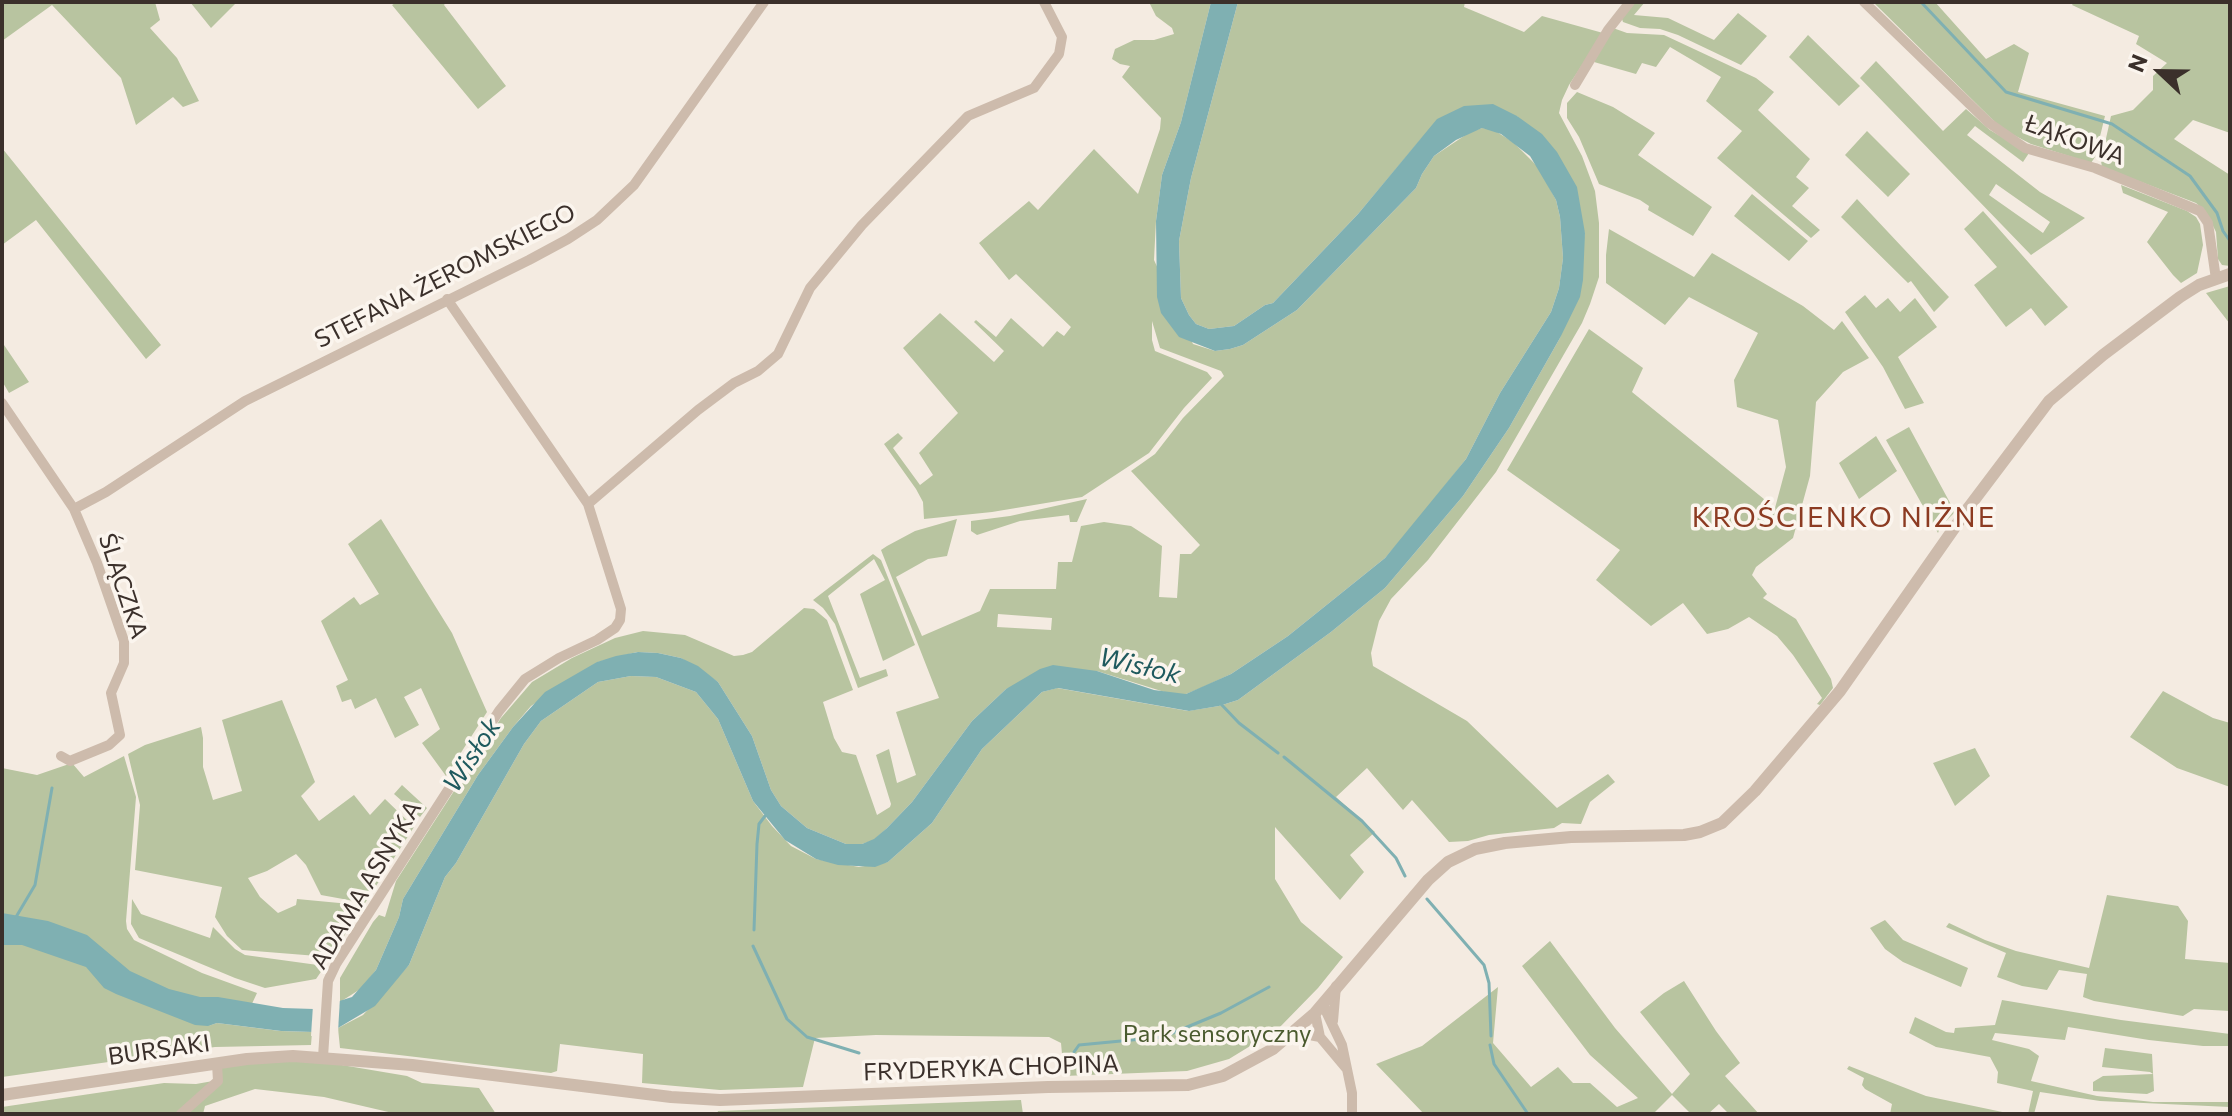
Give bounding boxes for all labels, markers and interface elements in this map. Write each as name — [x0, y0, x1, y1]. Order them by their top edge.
north arrow — [2120, 32, 2200, 112]
text: N — [2122, 50, 2153, 76]
street label: ŁĄKOWA — [2021, 109, 2129, 171]
street label: STEFANA ŻEROMSKIEGO — [310, 198, 580, 354]
district label: KROŚCIENKO NIŻNE — [1692, 501, 1996, 535]
street label: ŚLĄCZKA — [92, 530, 154, 642]
water label: Wisłok — [1096, 642, 1184, 690]
water label: Wisłok — [436, 712, 508, 798]
street label: ADAMA ASNYKA — [304, 796, 428, 974]
park label: Park sensoryczny — [1123, 1020, 1311, 1048]
street label: BURSAKI — [106, 1029, 212, 1071]
street label: FRYDERYKA CHOPINA — [863, 1049, 1119, 1087]

